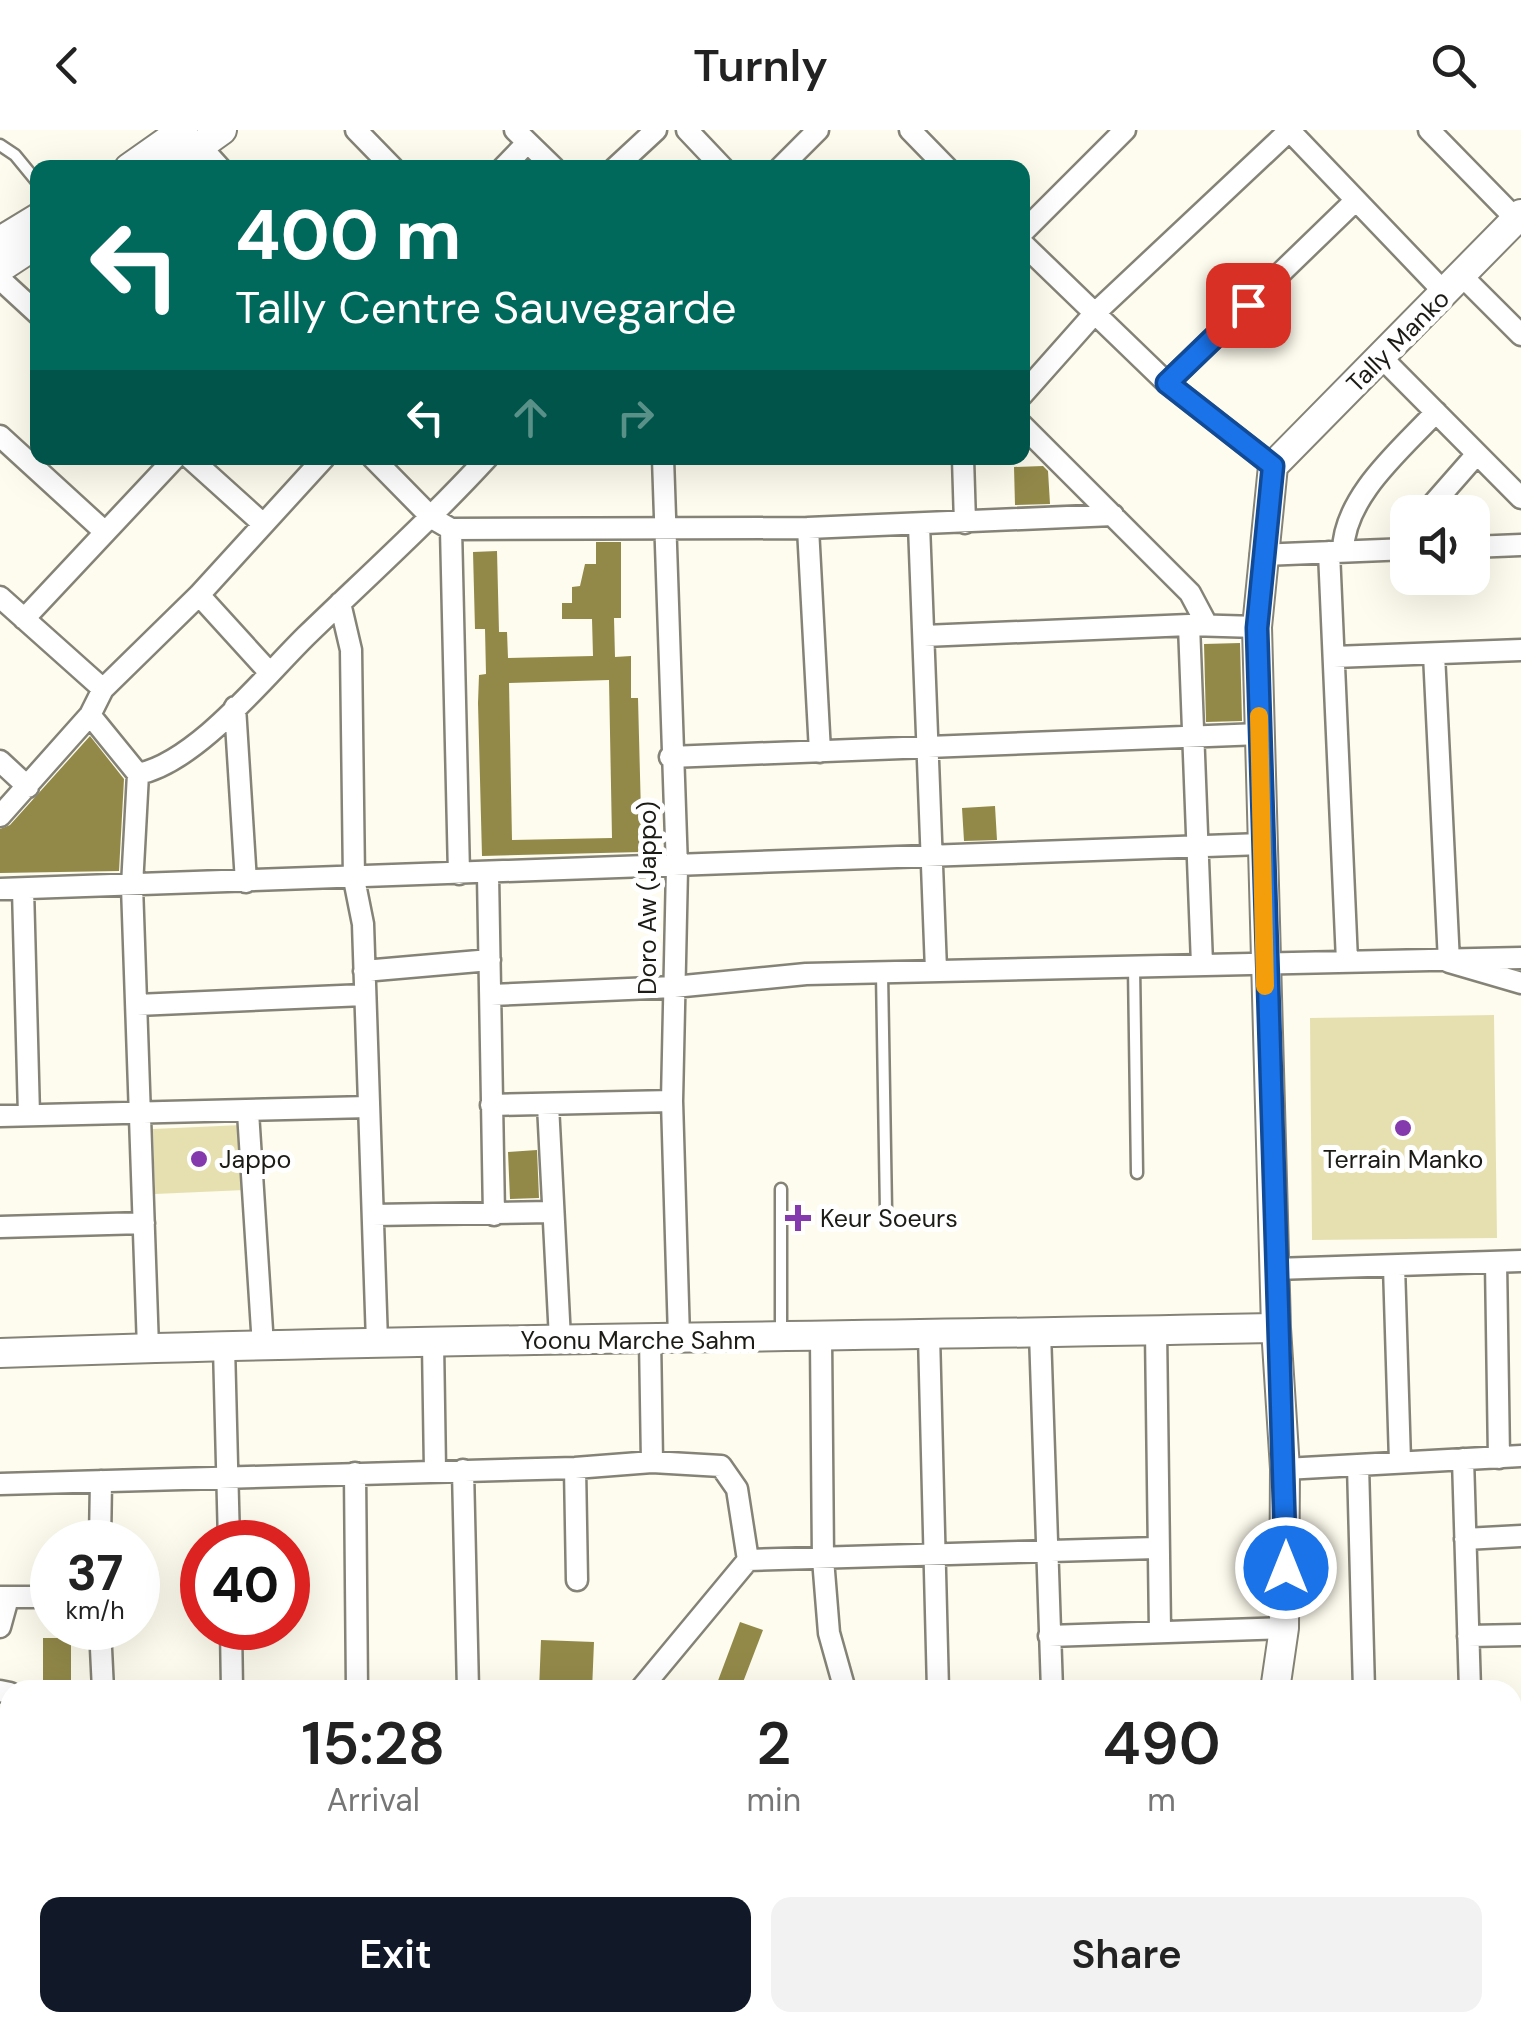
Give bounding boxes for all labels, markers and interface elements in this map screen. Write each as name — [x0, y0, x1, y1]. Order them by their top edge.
text: Turnly — [693, 36, 828, 95]
icon: back — [40, 38, 95, 93]
icon: search — [1426, 38, 1481, 93]
text: 400 m — [235, 190, 461, 281]
icon: left — [70, 200, 200, 330]
pin — [1206, 263, 1291, 348]
text: Tally Centre Sauvegarde — [235, 278, 737, 337]
icon: arrive — [1221, 278, 1276, 333]
street label: Tally Manko — [1339, 282, 1457, 400]
icon: left — [398, 390, 453, 445]
icon: ahead — [503, 390, 558, 445]
icon: right — [608, 390, 663, 445]
map controls — [1390, 495, 1490, 595]
button: sound — [1390, 495, 1490, 595]
street label: Doro Aw (Jappo) — [631, 801, 664, 995]
marker: Terrain Manko — [1392, 1117, 1414, 1139]
place label: Jappo — [219, 1143, 291, 1176]
place label: Terrain Manko — [1323, 1143, 1483, 1176]
marker: Jappo — [188, 1148, 210, 1170]
place label: Keur Soeurs — [820, 1202, 958, 1235]
marker: Keur Soeurs — [785, 1205, 811, 1231]
street label: Yoonu Marche Sahm — [521, 1324, 755, 1357]
position arrow — [1234, 1516, 1338, 1620]
speed limit sign: 40 — [180, 1520, 310, 1650]
text: 37 — [67, 1540, 123, 1606]
text: km/h — [65, 1594, 125, 1627]
text: 15:28 — [301, 1704, 445, 1783]
text: 2 — [757, 1704, 791, 1783]
text: 490 — [1102, 1704, 1221, 1783]
text: Arrival — [327, 1779, 420, 1821]
text: min — [747, 1779, 801, 1821]
text: m — [1147, 1779, 1176, 1821]
button: Exit — [40, 1897, 751, 2012]
button: Share — [771, 1897, 1482, 2012]

